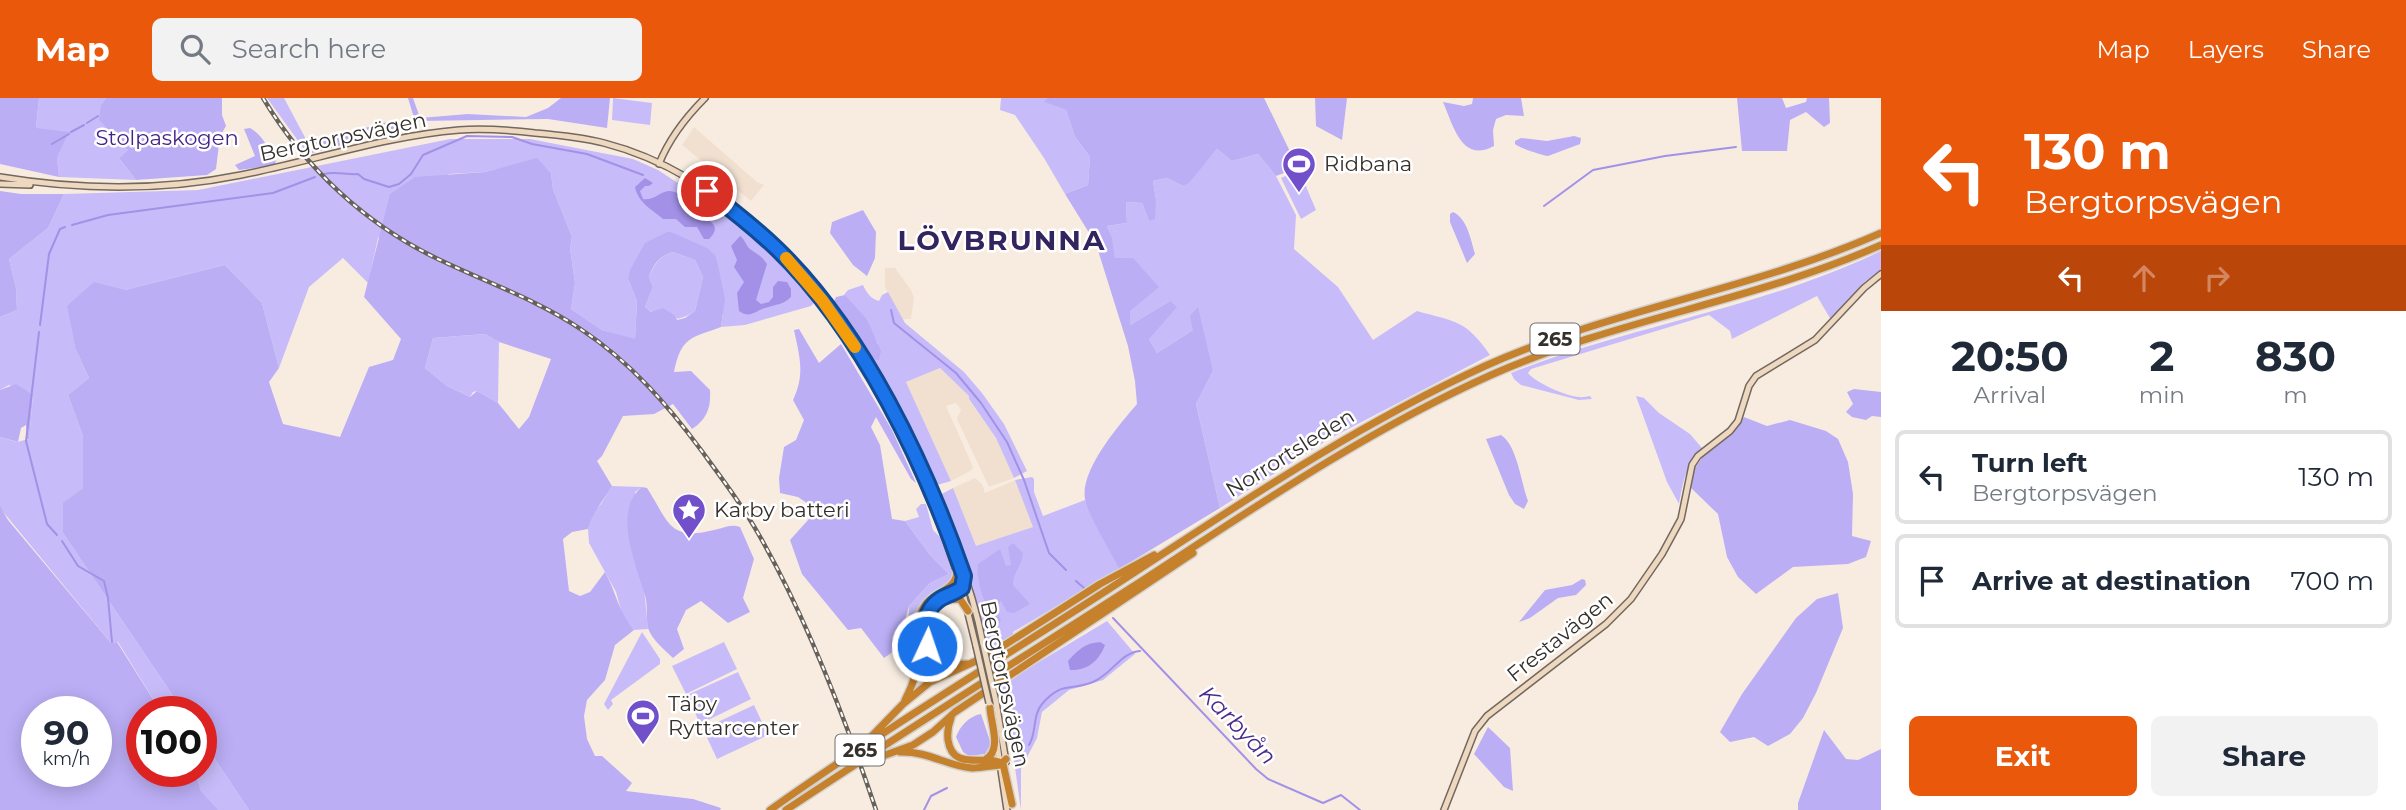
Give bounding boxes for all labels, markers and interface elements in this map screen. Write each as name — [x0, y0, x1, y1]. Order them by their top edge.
search box — [152, 18, 642, 81]
text: Map — [35, 29, 110, 69]
icon: search — [176, 30, 214, 68]
text: Search here — [232, 33, 386, 65]
text: Map — [2096, 35, 2150, 64]
text: Layers — [2188, 35, 2264, 64]
text: Share — [2302, 35, 2371, 64]
street label: Bergtorpsvägen — [257, 107, 428, 166]
text: 130 m — [2024, 122, 2171, 181]
park label: Stolpaskogen — [95, 125, 239, 150]
icon: left — [1909, 126, 2000, 217]
sports icon: Ridbana — [1280, 145, 1318, 194]
place label: Ridbana — [1324, 151, 1412, 176]
pin — [677, 161, 737, 221]
icon: arrive — [688, 172, 726, 210]
text: Bergtorpsvägen — [2024, 182, 2282, 221]
district label: LÖVBRUNNA — [898, 223, 1106, 257]
icon: left — [2052, 259, 2090, 297]
icon: ahead — [2125, 259, 2163, 297]
icon: right — [2198, 259, 2236, 297]
road number: 265 — [1530, 324, 1580, 354]
text: 20:50 — [1951, 330, 2069, 382]
text: 2 — [2149, 330, 2174, 382]
text: 830 — [2255, 330, 2336, 382]
text: Arrival — [1974, 381, 2046, 409]
text: min — [2139, 381, 2185, 409]
text: m — [2283, 381, 2308, 409]
street label: Norrortsleden — [1221, 403, 1359, 502]
text: Turn left — [1972, 447, 2088, 479]
icon: left — [1913, 458, 1951, 496]
text: 130 m — [2298, 461, 2374, 493]
text: Bergtorpsvägen — [1972, 479, 2158, 507]
place icon: Karby batteri — [670, 491, 708, 540]
place label: Karby batteri — [714, 497, 850, 522]
icon: arrive — [1913, 562, 1951, 600]
text: Arrive at destination — [1972, 565, 2251, 597]
text: 700 m — [2290, 565, 2374, 597]
street label: Frestavägen — [1502, 586, 1618, 687]
street label: Bergtorpsvägen — [976, 598, 1035, 769]
position arrow — [890, 609, 964, 683]
water label: Karbyån — [1194, 680, 1282, 770]
place label: Täby Ryttarcenter — [668, 691, 799, 740]
speed limit sign: 100 — [126, 696, 217, 787]
sports icon: Täby Ryttarcenter — [624, 697, 662, 746]
text: 90 — [43, 711, 90, 754]
button: Exit — [1909, 716, 2137, 796]
button: Share — [2151, 716, 2378, 796]
road number: 265 — [836, 734, 884, 765]
text: km/h — [42, 748, 91, 770]

